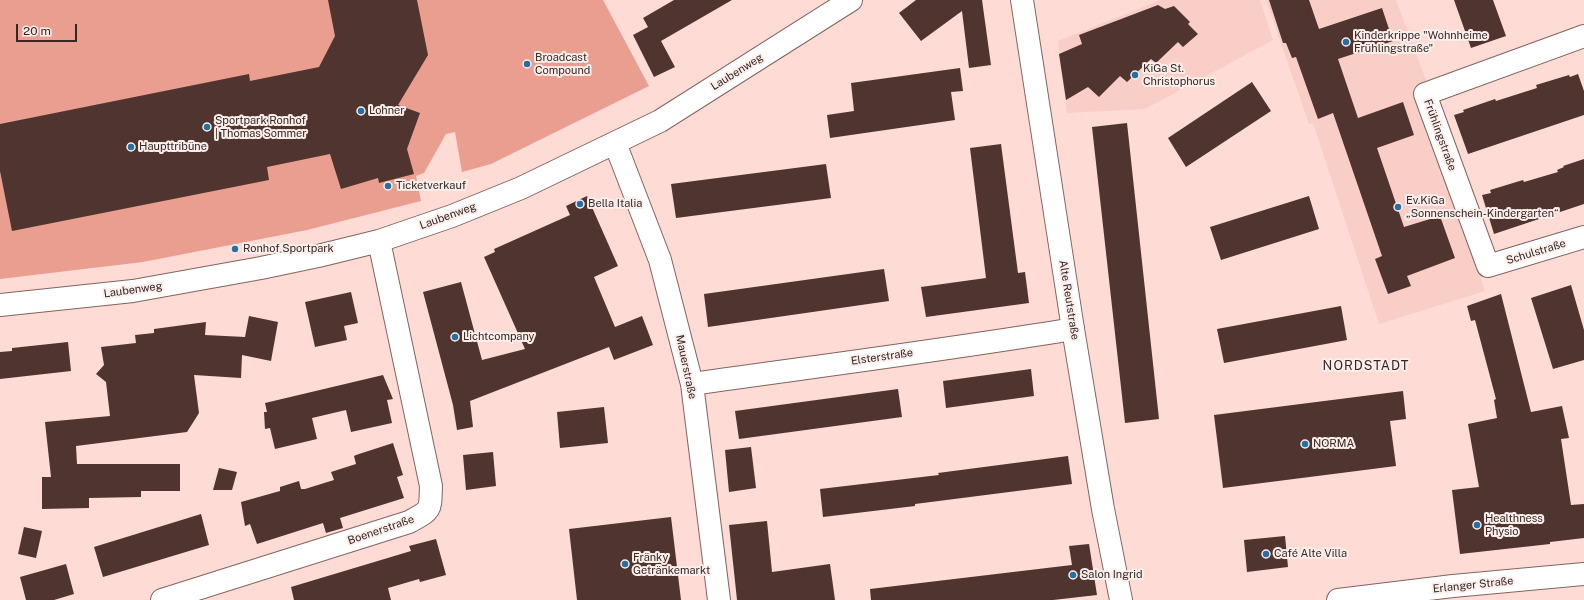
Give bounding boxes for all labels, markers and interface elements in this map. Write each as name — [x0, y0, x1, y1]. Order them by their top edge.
scale bar — [18, 16, 79, 42]
text: 20 m — [23, 24, 51, 38]
place label: Kinderkrippe "Wohnheime Frühlingstraße" — [1354, 29, 1488, 55]
marker: Kinderkrippe "Wohnheime Frühlingstraße" — [1341, 37, 1351, 47]
place label: Broadcast Compound — [535, 51, 590, 77]
street label: Laubenweg — [708, 51, 766, 93]
marker: Broadcast Compound — [522, 59, 532, 69]
place label: KiGa St. Christophorus — [1143, 62, 1215, 88]
marker: KiGa St. Christophorus — [1130, 70, 1140, 80]
street label: Frühlingstraße — [1421, 97, 1459, 173]
place label: Lohner — [369, 104, 405, 118]
marker: Lohner — [356, 106, 366, 116]
place label: Sportpark Ronhof | Thomas Sommer — [215, 114, 307, 140]
marker: Sportpark Ronhof | Thomas Sommer — [202, 122, 212, 132]
place label: Haupttribüne — [139, 140, 207, 154]
marker: Haupttribüne — [126, 142, 136, 152]
place label: Ticketverkauf — [396, 179, 466, 193]
marker: Ticketverkauf — [383, 181, 393, 191]
place label: Ev.KiGa „Sonnenschein-Kindergarten“ — [1406, 194, 1559, 220]
place label: Bella Italia — [588, 197, 642, 211]
marker: Bella Italia — [575, 199, 585, 209]
street label: Laubenweg — [418, 200, 478, 232]
marker: Ev.KiGa „Sonnenschein-Kindergarten“ — [1393, 202, 1403, 212]
street label: Schulstraße — [1504, 237, 1568, 267]
place label: Ronhof Sportpark — [243, 242, 334, 256]
marker: Ronhof Sportpark — [230, 244, 240, 254]
street label: Alte Reutstraße — [1056, 259, 1082, 341]
street label: Laubenweg — [103, 279, 163, 301]
place label: Lichtcompany — [463, 330, 535, 344]
marker: Lichtcompany — [450, 332, 460, 342]
street label: Mauerstraße — [673, 334, 699, 400]
street label: Elsterstraße — [850, 346, 914, 368]
district label: NORDSTADT — [1323, 358, 1409, 374]
place label: NORMA — [1313, 437, 1354, 451]
marker: NORMA — [1300, 439, 1310, 449]
street label: Boenerstraße — [346, 512, 416, 548]
place label: Healthness Physio — [1485, 512, 1543, 538]
marker: Healthness Physio — [1472, 520, 1482, 530]
place label: Café Alte Villa — [1274, 547, 1347, 561]
marker: Café Alte Villa — [1261, 549, 1271, 559]
place label: Fränky Getränkemarkt — [633, 551, 710, 577]
marker: Fränky Getränkemarkt — [620, 559, 630, 569]
place label: Salon Ingrid — [1081, 568, 1143, 582]
marker: Salon Ingrid — [1068, 570, 1078, 580]
street label: Erlanger Straße — [1432, 574, 1514, 596]

